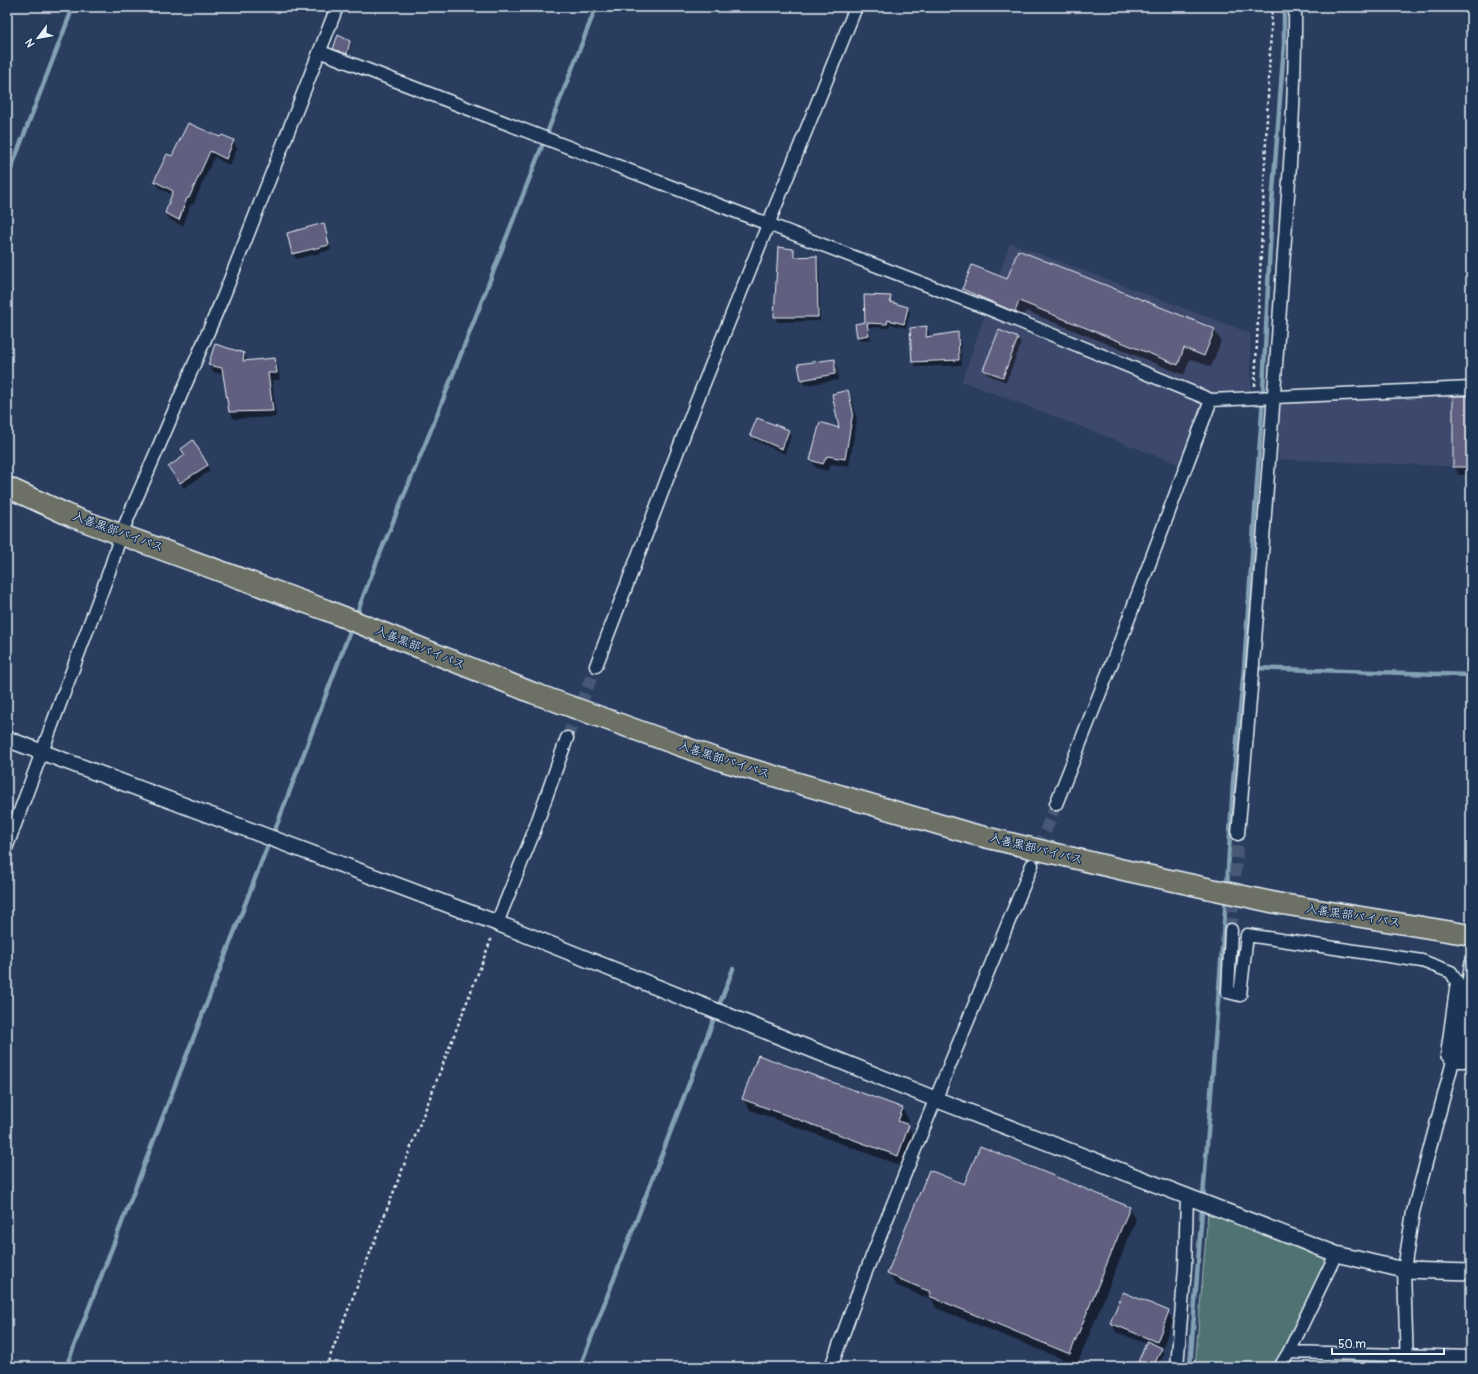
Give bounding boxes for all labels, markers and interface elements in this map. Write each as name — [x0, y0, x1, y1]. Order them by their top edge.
north arrow — [18, 18, 58, 58]
text: N — [22, 36, 37, 50]
street label: 入善黒部バイパス — [70, 509, 166, 555]
street label: 入善黒部バイパス — [373, 623, 467, 673]
street label: 入善黒部バイパス — [676, 738, 772, 782]
street label: 入善黒部バイパス — [988, 830, 1084, 868]
street label: 入善黒部バイパス — [1305, 901, 1401, 931]
scale bar — [1332, 1330, 1444, 1356]
text: 50 m — [1338, 1337, 1366, 1352]

